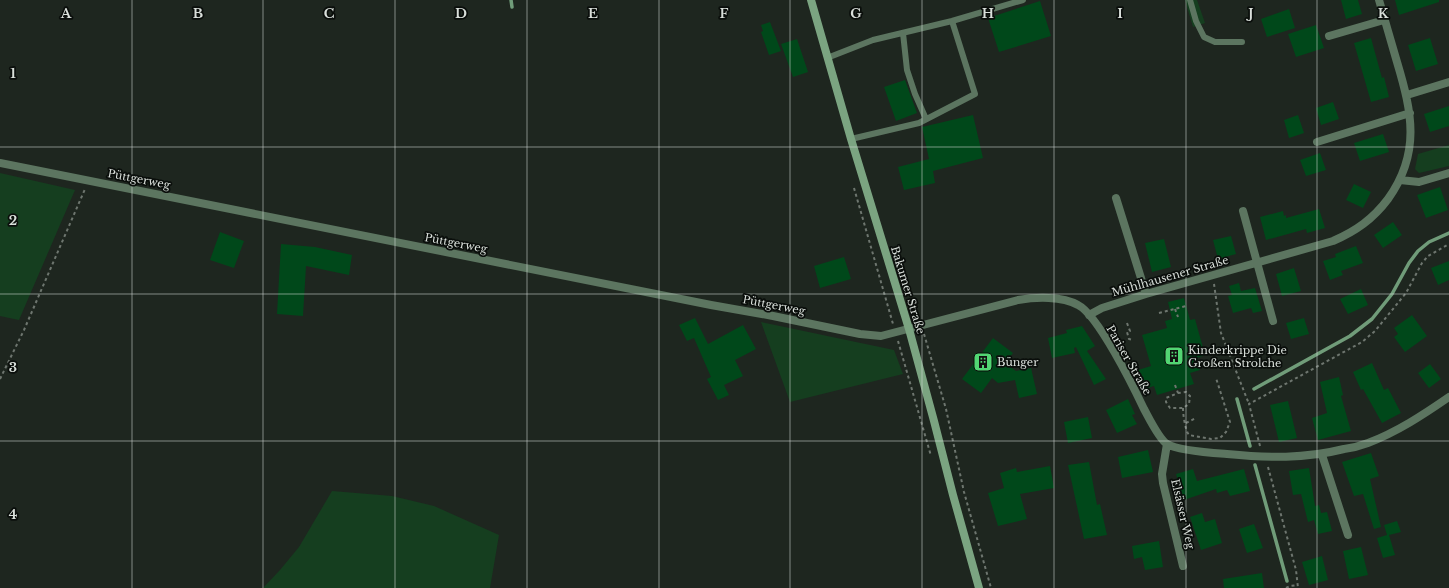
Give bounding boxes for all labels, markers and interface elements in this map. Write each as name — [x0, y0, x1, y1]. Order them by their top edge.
text: A — [60, 5, 72, 22]
text: B — [193, 5, 203, 22]
text: C — [324, 5, 335, 22]
text: D — [455, 5, 467, 22]
text: E — [588, 5, 598, 22]
text: F — [720, 5, 729, 22]
text: G — [850, 5, 862, 22]
text: H — [982, 5, 994, 22]
text: I — [1117, 5, 1123, 22]
text: J — [1245, 5, 1254, 22]
text: K — [1378, 5, 1389, 22]
text: 1 — [10, 65, 16, 82]
street label: Püttgerweg — [107, 166, 172, 192]
text: 2 — [9, 212, 17, 229]
street label: Püttgerweg — [424, 230, 489, 256]
street label: Bakumer Straße — [888, 244, 928, 336]
street label: Mühlhausener Straße — [1110, 253, 1230, 299]
street label: Püttgerweg — [742, 292, 807, 318]
street label: Pariser Straße — [1103, 323, 1155, 397]
place label: Kinderkrippe Die Großen Strolche — [1188, 343, 1287, 370]
building icon: Kinderkrippe Die Großen Strolche — [1163, 345, 1185, 367]
building icon: Bünger — [972, 351, 994, 373]
place label: Bünger — [997, 355, 1039, 369]
text: 3 — [9, 359, 17, 376]
street label: Elsässer Weg — [1168, 478, 1198, 551]
text: 4 — [9, 506, 18, 523]

